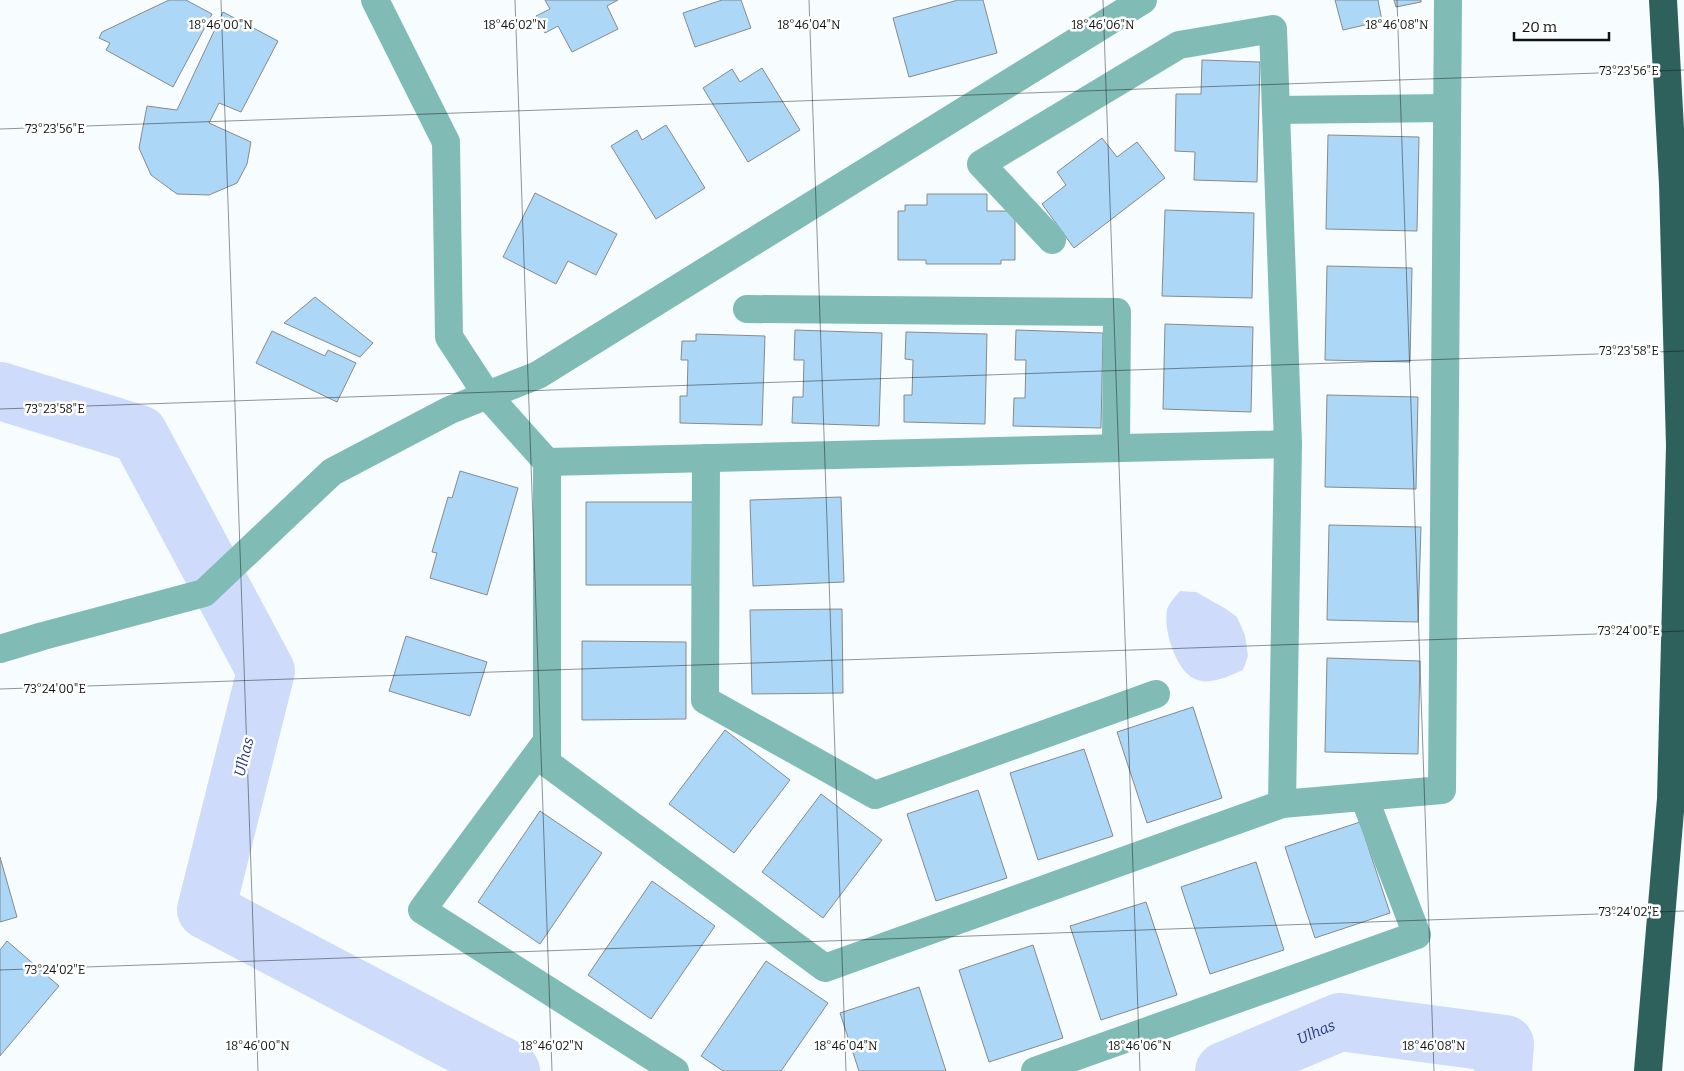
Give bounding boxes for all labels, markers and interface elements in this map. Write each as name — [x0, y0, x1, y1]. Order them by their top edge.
scale bar — [1514, 10, 1609, 42]
text: 18°46'00"N — [189, 18, 253, 32]
text: 18°46'02"N — [484, 18, 547, 32]
text: 18°46'04"N — [777, 18, 841, 32]
text: 18°46'06"N — [1071, 18, 1135, 32]
text: 18°46'08"N — [1365, 18, 1429, 32]
text: 20 m — [1522, 18, 1558, 36]
text: 73°23'56"E — [1599, 64, 1659, 78]
text: 73°23'56"E — [25, 122, 85, 136]
text: 73°23'58"E — [1599, 344, 1659, 358]
text: 73°23'58"E — [25, 402, 85, 416]
text: 73°24'00"E — [1598, 624, 1660, 638]
text: 73°24'00"E — [24, 682, 86, 696]
water label: Ulhas — [230, 735, 258, 779]
text: 73°24'02"E — [1599, 905, 1659, 919]
text: 73°24'02"E — [25, 963, 85, 977]
water label: Ulhas — [1294, 1016, 1338, 1048]
text: 18°46'00"N — [226, 1039, 290, 1053]
text: 18°46'02"N — [521, 1039, 584, 1053]
text: 18°46'04"N — [814, 1039, 878, 1053]
text: 18°46'06"N — [1108, 1039, 1172, 1053]
text: 18°46'08"N — [1402, 1039, 1466, 1053]

